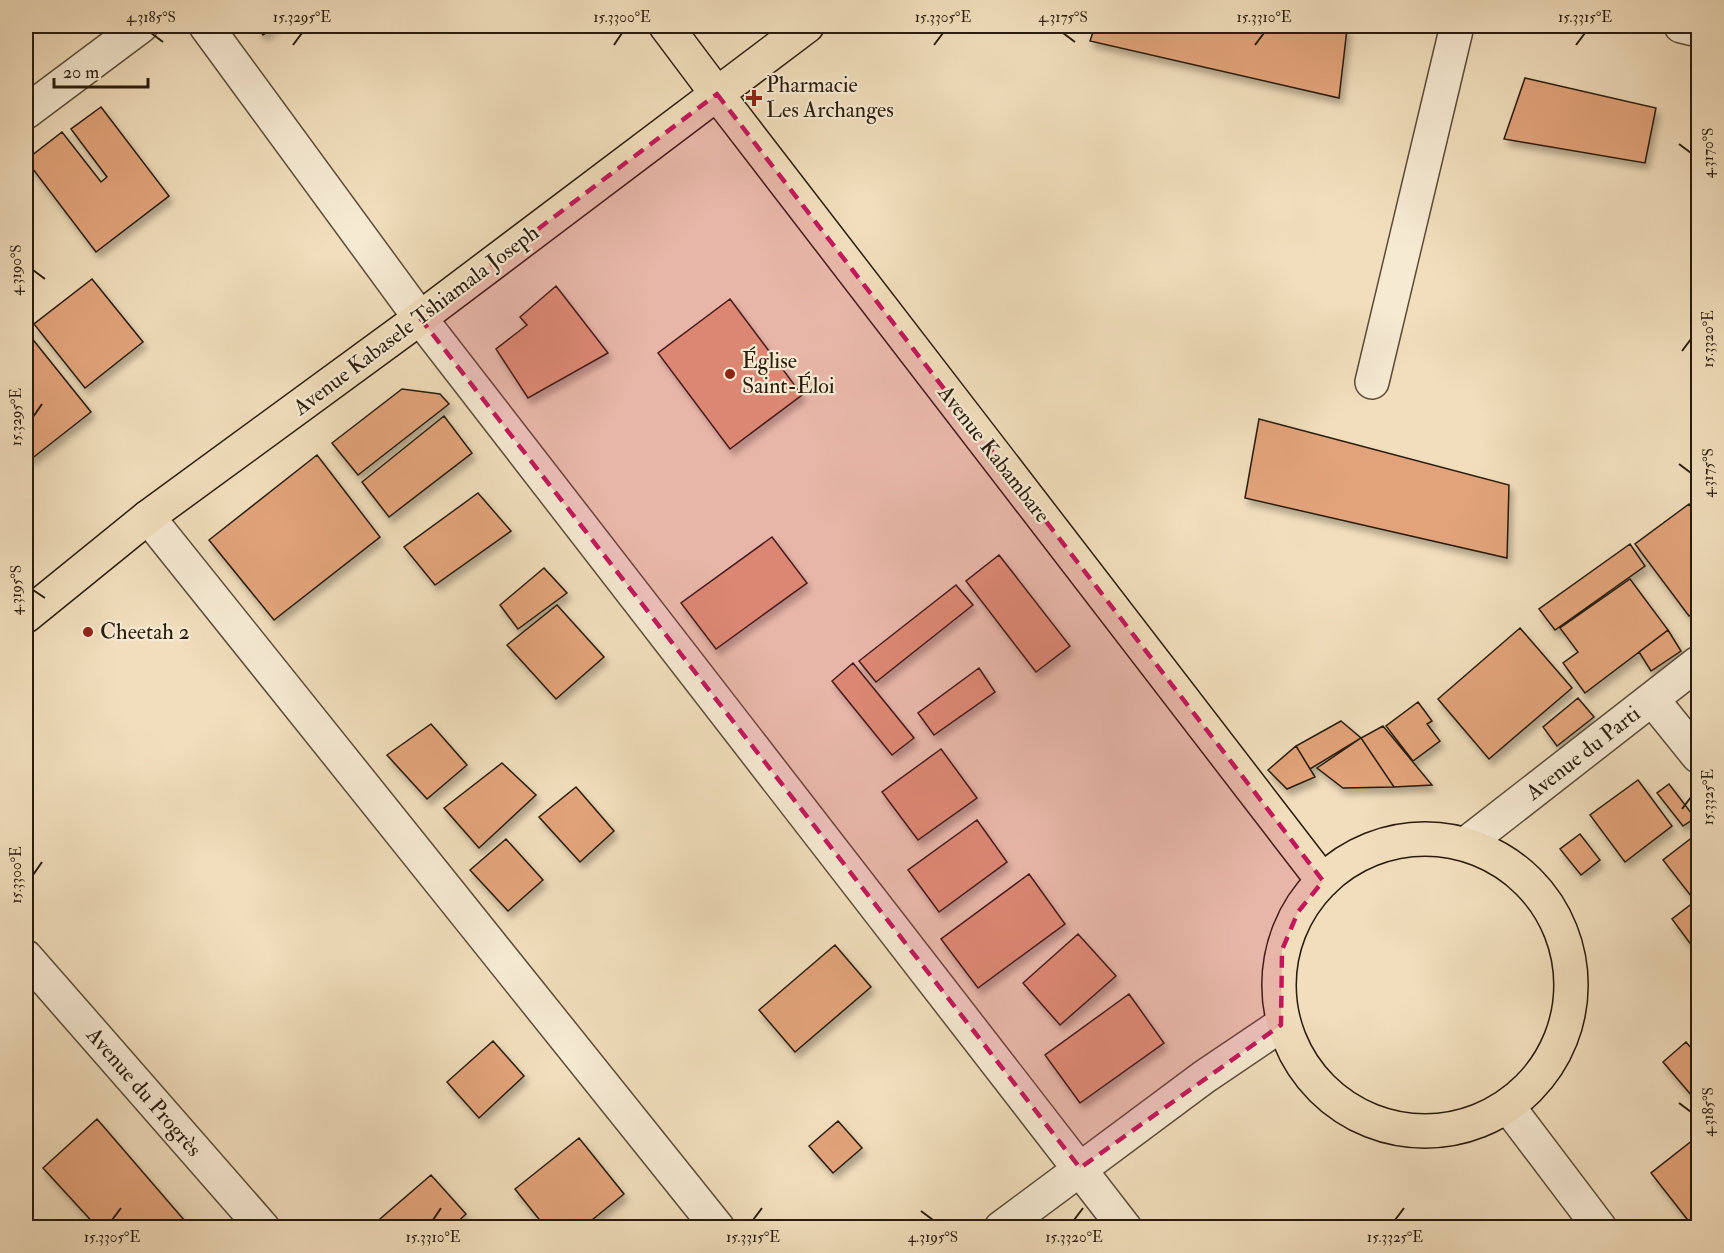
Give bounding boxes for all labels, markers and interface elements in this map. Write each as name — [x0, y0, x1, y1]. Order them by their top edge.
text: 4.3185°S — [126, 8, 176, 27]
text: 15.3295°E — [273, 8, 331, 27]
text: 15.3300°E — [593, 8, 651, 27]
text: 15.3305°E — [915, 8, 971, 27]
text: 4.3175°S — [1038, 8, 1088, 27]
text: 15.3310°E — [1236, 8, 1292, 27]
text: 15.3315°E — [1558, 8, 1612, 27]
scale bar — [54, 51, 148, 89]
text: 20 m — [63, 61, 99, 84]
place label: Pharmacie Les Archanges — [766, 71, 894, 124]
marker: Pharmacie Les Archanges — [747, 91, 761, 105]
text: 4.3170°S — [1699, 128, 1718, 178]
street label: Avenue Kabasele Tshiamala Joseph — [287, 218, 545, 423]
text: 4.3190°S — [7, 244, 26, 296]
text: 15.3320°E — [1699, 310, 1718, 368]
place label: Église Saint-Éloi — [742, 346, 835, 400]
marker: Église Saint-Éloi — [723, 367, 737, 381]
street label: Avenue Kabambare — [931, 379, 1056, 528]
text: 15.3295°E — [7, 388, 26, 446]
text: 4.3175°S — [1699, 448, 1718, 498]
text: 4.3195°S — [7, 565, 26, 615]
place label: Cheetah 2 — [100, 618, 190, 646]
marker: Cheetah 2 — [81, 625, 95, 639]
street label: Avenue du Parti — [1519, 699, 1646, 807]
text: 15.3325°E — [1699, 769, 1718, 825]
text: 15.3300°E — [7, 846, 26, 904]
street label: Avenue du Progrès — [80, 1021, 208, 1162]
text: 4.3185°S — [1699, 1087, 1718, 1137]
text: 15.3305°E — [84, 1228, 140, 1247]
text: 15.3310°E — [405, 1228, 461, 1247]
text: 15.3315°E — [726, 1228, 780, 1247]
text: 4.3195°S — [908, 1228, 958, 1247]
text: 15.3320°E — [1045, 1228, 1103, 1247]
text: 15.3325°E — [1367, 1228, 1423, 1247]

